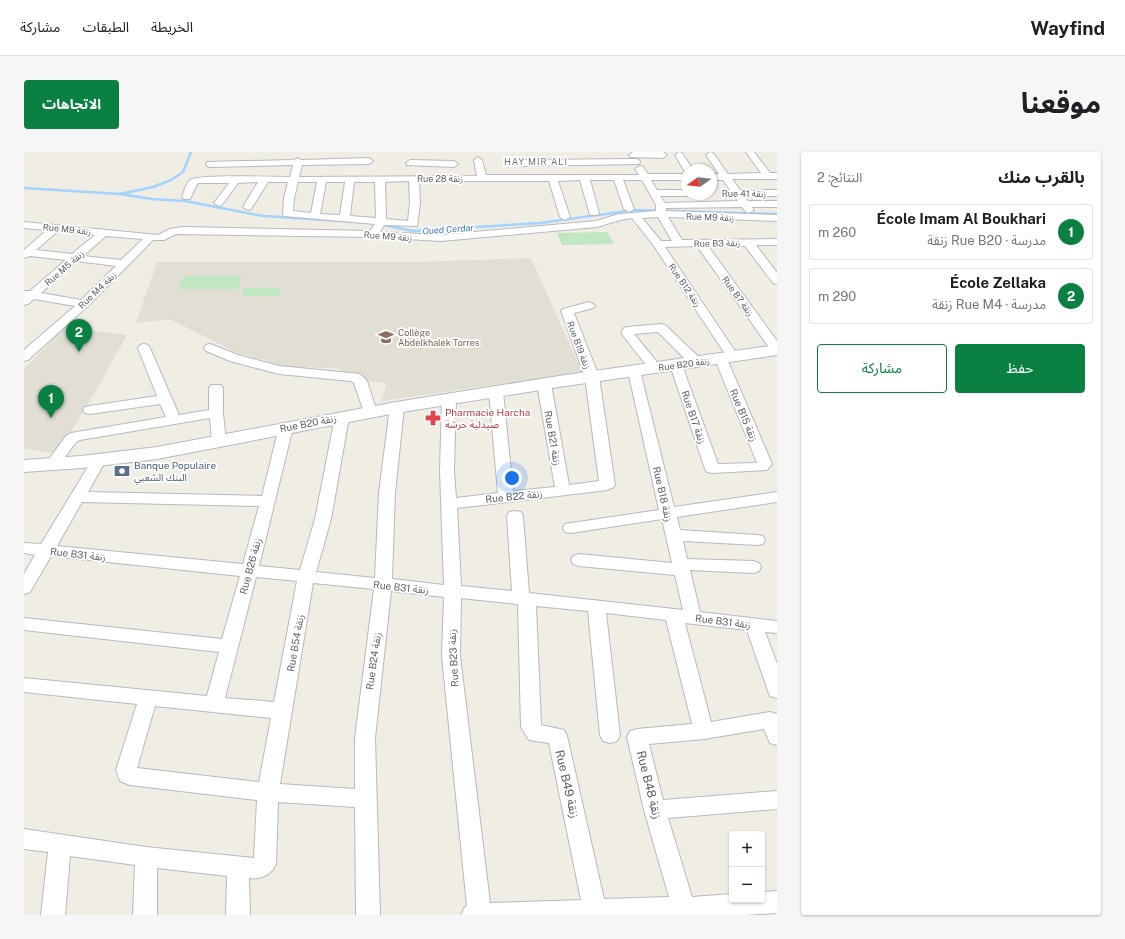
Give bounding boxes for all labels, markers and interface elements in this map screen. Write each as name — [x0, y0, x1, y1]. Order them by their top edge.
text: Wayfind — [1031, 17, 1105, 39]
text: مشاركة — [20, 19, 60, 35]
text: الطبقات — [82, 19, 129, 35]
text: الخريطة — [151, 19, 193, 35]
button: الاتجاهات — [24, 80, 119, 129]
text: موقعنا — [1021, 86, 1101, 119]
district label: HAY MIR ALI — [504, 156, 568, 167]
north arrow — [681, 164, 717, 200]
text: بالقرب منك — [998, 167, 1085, 187]
text: النتائج: 2 — [817, 170, 862, 185]
street label: Rue 28 زنقة — [417, 173, 463, 185]
street label: Rue 41 زنقة — [722, 188, 766, 200]
text: École Imam Al Boukhari — [877, 210, 1046, 227]
street label: Rue M9 زنقة — [686, 211, 734, 224]
street label: Rue M9 زنقة — [42, 221, 92, 238]
water label: Oued Cerdar — [422, 222, 475, 236]
text: 260 m — [818, 225, 856, 240]
text: 1 — [1068, 225, 1074, 240]
street label: Rue M9 زنقة — [363, 229, 413, 244]
text: مدرسة · Rue B20 زنقة — [927, 233, 1046, 248]
street label: Rue B3 زنقة — [694, 237, 740, 250]
street label: Rue M5 زنقة — [42, 248, 87, 289]
street label: Rue B12 زنقة — [666, 261, 704, 309]
street label: Rue M4 زنقة — [76, 269, 119, 312]
street label: Rue B7 زنقة — [719, 274, 756, 319]
text: École Zellaka — [950, 274, 1046, 291]
text: 290 m — [818, 289, 856, 304]
text: 2 — [1067, 289, 1075, 304]
text: مدرسة · Rue M4 زنقة — [932, 297, 1046, 312]
pin: 2 — [66, 319, 92, 352]
street label: Rue B19 زنقة — [564, 320, 593, 371]
place label: Collège Abdelkhalek Torres — [398, 327, 480, 348]
school or university icon: Collège Abdelkhalek Torres — [377, 328, 395, 346]
button: مشاركة — [817, 344, 947, 393]
button: حفظ — [955, 344, 1085, 393]
street label: Rue B20 زنقة — [658, 355, 711, 374]
pin: 1 — [38, 385, 64, 418]
street label: Rue B15 زنقة — [727, 387, 761, 444]
street label: Rue B17 زنقة — [678, 389, 709, 446]
place label: Pharmacie Harcha صيدلية حرشة — [445, 406, 530, 431]
pharmacy icon: Pharmacie Harcha صيدلية حرشة — [424, 409, 442, 427]
street label: Rue B21 زنقة — [541, 410, 564, 467]
street label: Rue B20 زنقة — [279, 412, 338, 435]
place label: Banque Populaire البنك الشعبي — [134, 459, 216, 485]
bank icon: Banque Populaire البنك الشعبي — [113, 462, 131, 480]
street label: Rue B18 زنقة — [650, 465, 675, 523]
your location — [502, 468, 522, 488]
street label: Rue B22 زنقة — [485, 487, 544, 506]
street label: Rue B26 زنقة — [237, 536, 264, 596]
street label: Rue B31 زنقة — [49, 545, 107, 564]
street label: Rue B31 زنقة — [372, 578, 430, 597]
street label: Rue B31 زنقة — [694, 612, 752, 631]
street label: Rue B54 زنقة — [284, 613, 307, 673]
street label: Rue B23 زنقة — [445, 628, 462, 687]
street label: Rue B24 زنقة — [363, 631, 384, 691]
street label: Rue B49 زنقة — [552, 748, 582, 820]
street label: Rue B48 زنقة — [634, 749, 664, 821]
map controls — [729, 831, 765, 903]
button: + — [729, 831, 765, 867]
button: − — [729, 867, 765, 903]

